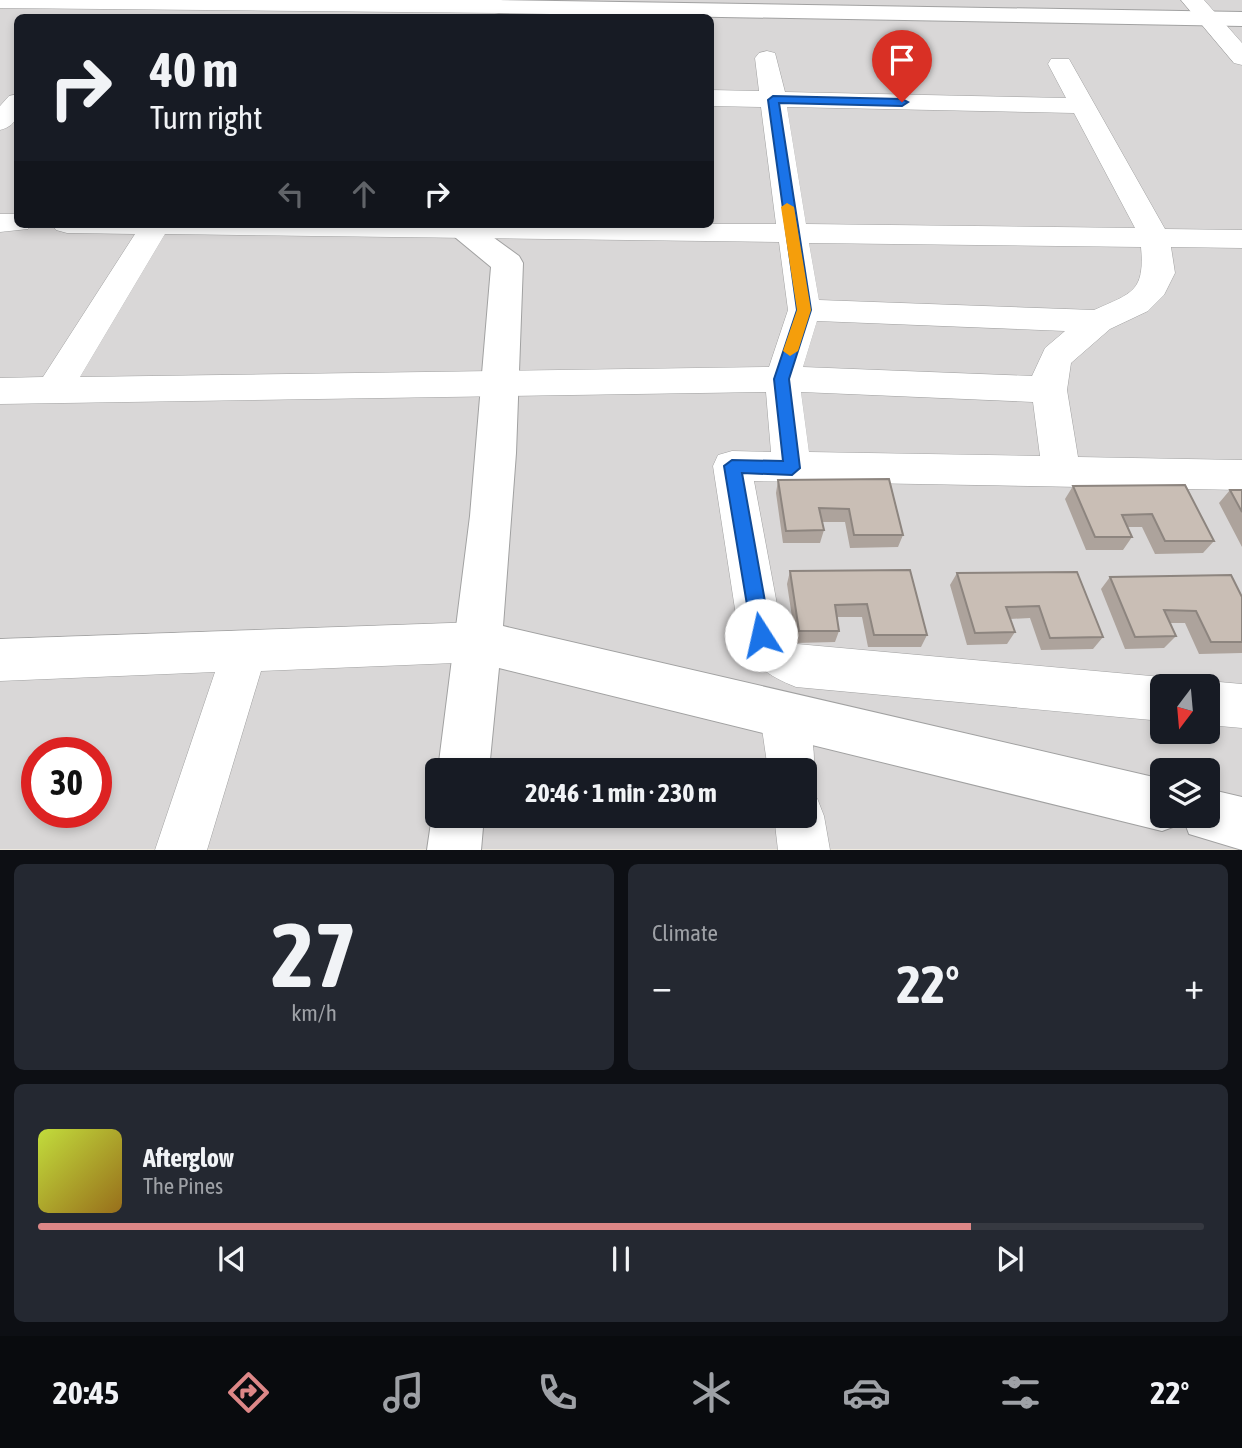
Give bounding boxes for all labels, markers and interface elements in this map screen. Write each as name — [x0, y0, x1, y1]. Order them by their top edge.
pin — [872, 30, 932, 102]
text: 40 m — [150, 41, 238, 97]
icon: arrive — [883, 41, 921, 79]
icon: right — [35, 42, 126, 133]
text: Turn right — [150, 99, 263, 136]
icon: left — [272, 175, 310, 213]
icon: ahead — [345, 175, 383, 213]
icon: right — [418, 175, 456, 213]
position arrow — [724, 598, 798, 672]
north arrow — [1150, 674, 1220, 744]
map controls — [1150, 674, 1220, 828]
speed limit sign: 30 — [21, 737, 112, 828]
button: layers — [1150, 758, 1220, 828]
text: 20:46 · 1 min · 230 m — [525, 778, 717, 808]
text: 27 — [271, 902, 357, 1006]
text: Climate — [652, 920, 718, 946]
text: 22° — [896, 954, 960, 1014]
text: − — [652, 964, 672, 1007]
text: + — [1184, 964, 1204, 1007]
text: km/h — [291, 1000, 337, 1026]
text: Afterglow — [143, 1143, 234, 1173]
text: The Pines — [143, 1173, 223, 1199]
icon: previous — [213, 1240, 251, 1278]
icon: pause — [602, 1240, 640, 1278]
icon: next — [991, 1240, 1029, 1278]
icon: directions — [224, 1368, 273, 1417]
icon: music — [379, 1368, 428, 1417]
icon: phone — [533, 1368, 582, 1417]
icon: climate — [687, 1368, 736, 1417]
icon: car — [842, 1368, 891, 1417]
icon: filters — [996, 1368, 1045, 1417]
text: 20:45 — [53, 1374, 119, 1411]
text: 22° — [1150, 1374, 1189, 1411]

